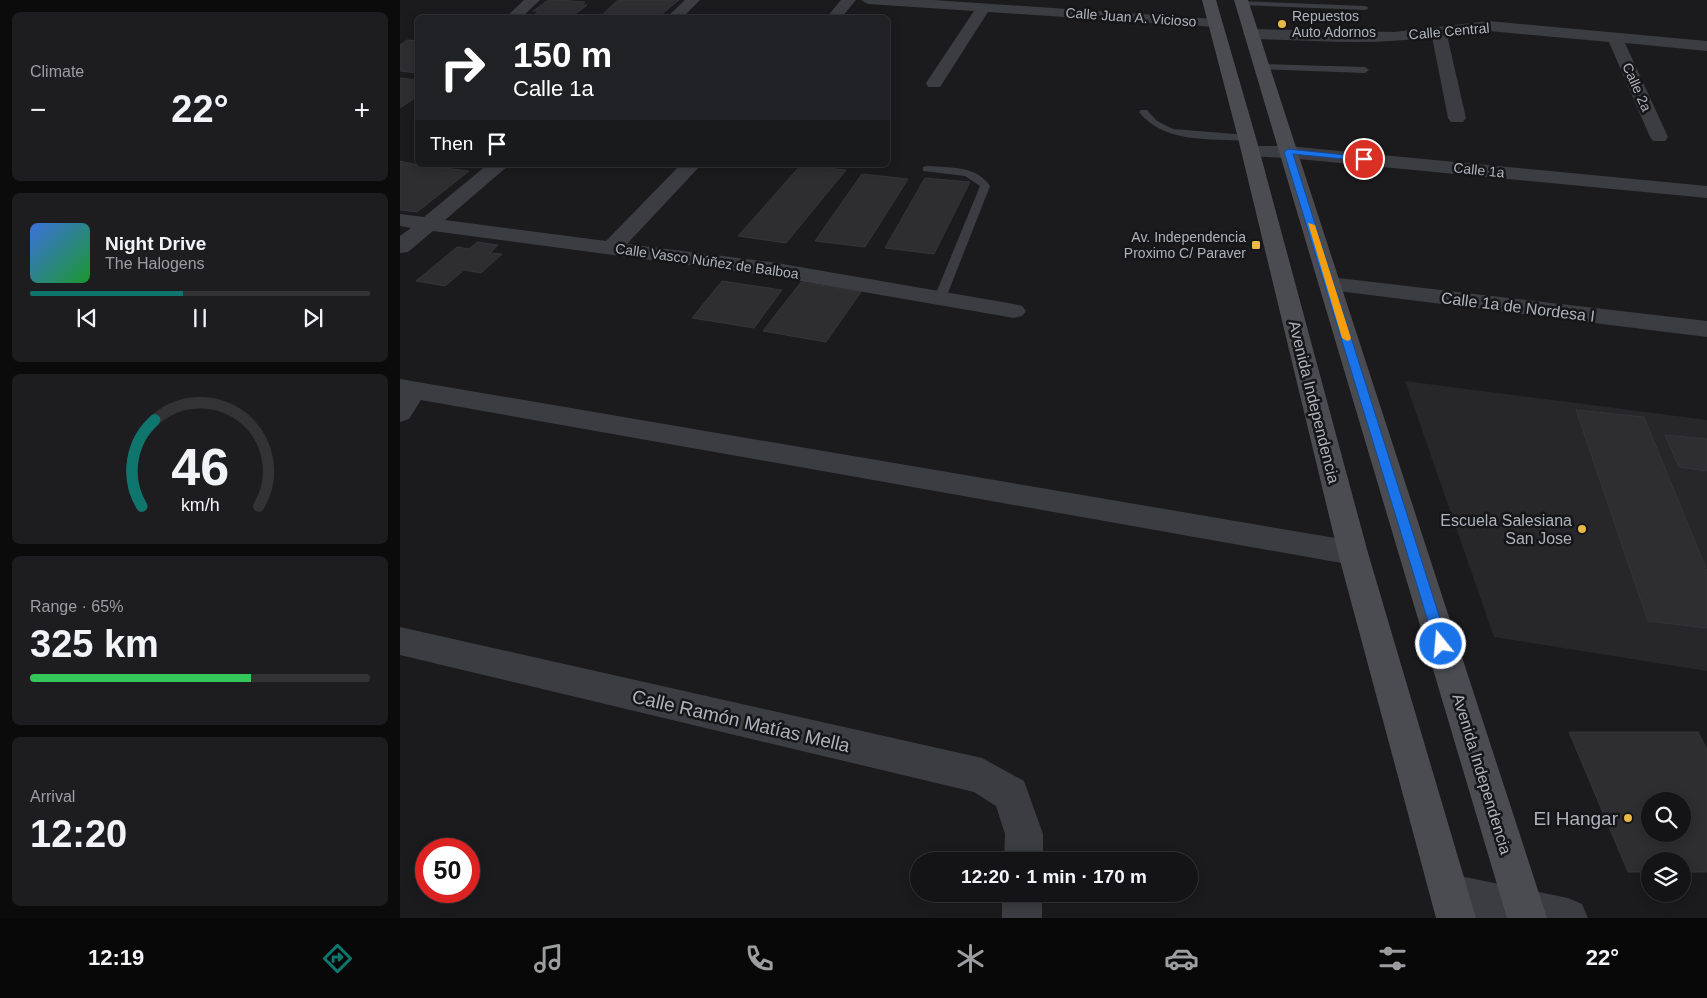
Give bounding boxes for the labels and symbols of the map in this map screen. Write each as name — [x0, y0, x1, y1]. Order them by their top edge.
street label: Calle Juan A. Vicioso — [1065, 4, 1197, 30]
place label: Repuestos Auto Adornos — [1292, 8, 1376, 40]
marker: Repuestos Auto Adornos — [1276, 18, 1288, 30]
street label: Calle Central — [1408, 20, 1490, 42]
street label: Calle 2a — [1619, 60, 1655, 114]
pin — [1343, 138, 1385, 180]
street label: Calle 1a — [1453, 159, 1506, 181]
place label: Av. Independencia Proximo C/ Paraver — [1124, 229, 1246, 261]
marker: Av. Independencia Proximo C/ Paraver — [1250, 239, 1262, 251]
street label: Calle Vasco Núñez de Balboa — [614, 240, 800, 282]
street label: Calle 1a de Nordesa I — [1440, 289, 1596, 325]
street label: Avenida Independencia — [1286, 319, 1342, 485]
place label: Escuela Salesiana San Jose — [1440, 512, 1572, 547]
marker: Escuela Salesiana San Jose — [1576, 523, 1588, 535]
position arrow — [1414, 617, 1466, 669]
street label: Calle Ramón Matías Mella — [630, 686, 852, 756]
street label: Avenida Independencia — [1449, 692, 1515, 856]
place label: El Hangar — [1534, 808, 1619, 829]
marker: El Hangar — [1622, 812, 1634, 824]
speed limit sign: 50 — [415, 838, 480, 903]

